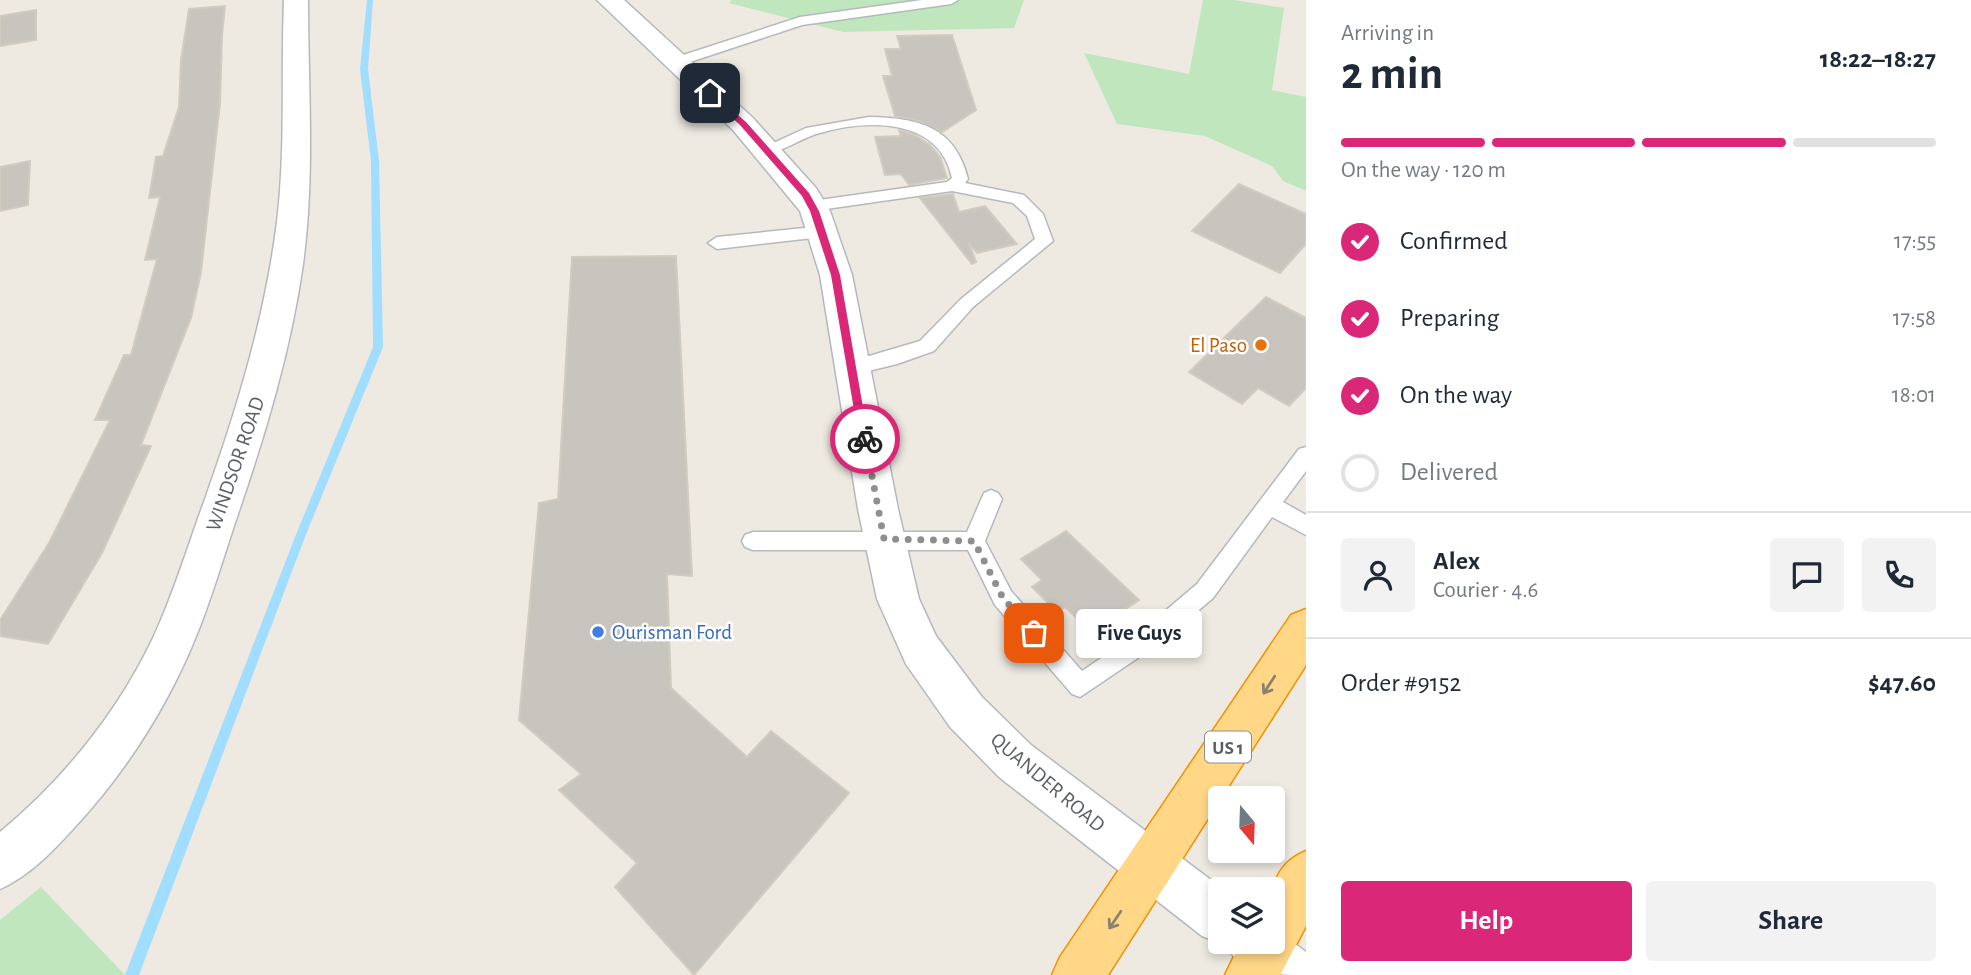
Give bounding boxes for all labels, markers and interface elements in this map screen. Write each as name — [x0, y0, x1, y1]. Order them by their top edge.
text: Arriving in — [1341, 22, 1434, 45]
text: 18:22–18:27 — [1820, 46, 1936, 72]
text: 2 min — [1341, 51, 1443, 97]
pin — [680, 63, 740, 123]
icon: home — [691, 74, 729, 112]
text: On the way · 120 m — [1341, 159, 1506, 182]
icon: check — [1341, 223, 1379, 261]
text: Confirmed — [1400, 228, 1508, 254]
text: 17:55 — [1894, 230, 1936, 253]
icon: check — [1341, 300, 1379, 338]
text: Preparing — [1400, 305, 1499, 331]
text: 17:58 — [1893, 307, 1936, 330]
place label: El Paso — [1190, 335, 1247, 356]
marker: El Paso — [1253, 337, 1269, 353]
icon: check — [1341, 377, 1379, 415]
text: On the way — [1400, 382, 1512, 408]
text: 18:01 — [1892, 384, 1936, 407]
street label: WINDSOR ROAD — [203, 394, 268, 534]
courier — [830, 404, 900, 474]
icon: bike — [846, 420, 884, 458]
text: Delivered — [1400, 459, 1498, 485]
button: person — [1341, 538, 1415, 612]
button: chat — [1770, 538, 1844, 612]
button: phone — [1862, 538, 1936, 612]
text: Alex — [1433, 548, 1480, 574]
text: Courier · 4.6 — [1433, 579, 1538, 602]
pin — [1004, 603, 1064, 663]
callout: Five Guys — [1076, 608, 1202, 658]
icon: bag — [1015, 614, 1053, 652]
place label: Ourisman Ford — [612, 622, 732, 643]
text: Five Guys — [1096, 622, 1182, 645]
marker: Ourisman Ford — [590, 624, 606, 640]
text: Order #9152 — [1341, 670, 1461, 696]
text: $47.60 — [1868, 670, 1936, 696]
one-way arrow — [1261, 675, 1276, 694]
street label: QUANDER ROAD — [987, 729, 1109, 836]
road number: US 1 — [1205, 732, 1251, 762]
north arrow — [1208, 786, 1284, 863]
map controls — [1208, 786, 1285, 954]
button: layers — [1208, 877, 1285, 954]
button: Help — [1341, 881, 1632, 961]
button: Share — [1646, 881, 1936, 961]
one-way arrow — [1107, 910, 1121, 930]

